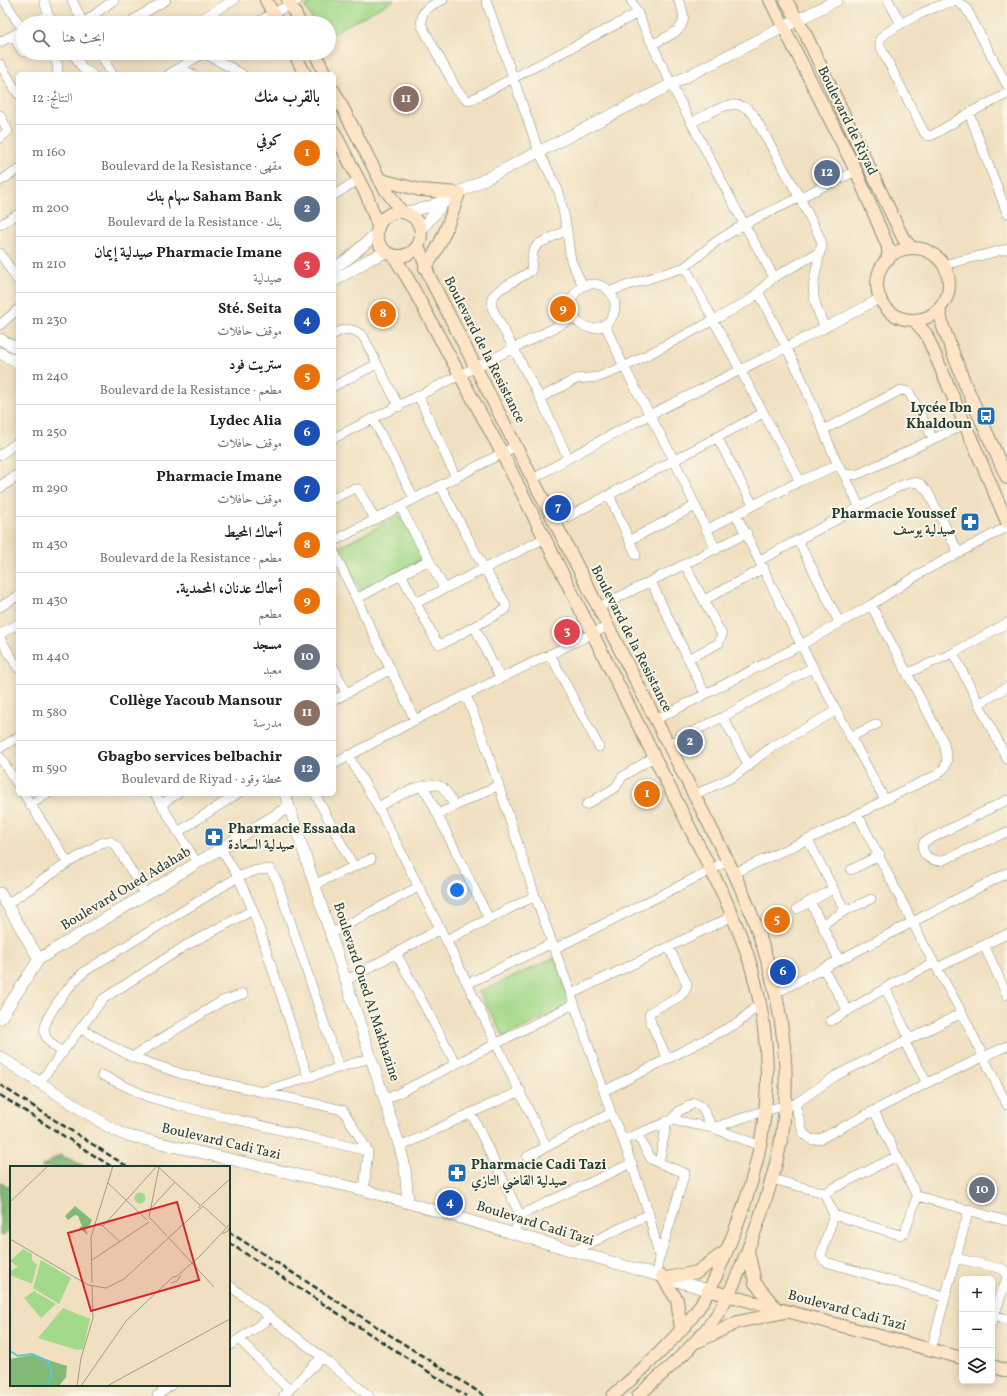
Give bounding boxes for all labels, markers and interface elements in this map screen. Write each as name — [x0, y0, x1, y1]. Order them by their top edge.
search box — [16, 16, 336, 60]
icon: search — [30, 27, 52, 49]
text: ابحث هنا — [62, 28, 105, 49]
street label: Boulevard de Riyad — [812, 63, 882, 179]
pin: 11 — [393, 84, 419, 114]
text: بالقرب منك — [254, 86, 320, 109]
text: النتائج: 12 — [32, 90, 73, 108]
text: كوفي — [256, 131, 282, 152]
text: 160 m — [32, 144, 66, 162]
text: 1 — [304, 144, 310, 162]
text: مقهى · Boulevard de la Resistance — [101, 158, 282, 176]
pin: 12 — [814, 158, 840, 188]
text: Saham Bank سهام بنك — [146, 187, 282, 208]
text: 200 m — [32, 200, 69, 218]
text: 2 — [304, 200, 310, 218]
text: بنك · Boulevard de la Resistance — [108, 214, 282, 232]
text: Pharmacie Imane صيدلية إيمان — [94, 243, 282, 264]
text: 210 m — [32, 256, 66, 274]
text: 3 — [304, 256, 310, 274]
text: صيدلية — [253, 270, 282, 288]
street label: Boulevard de la Resistance — [439, 273, 529, 427]
pin: 9 — [550, 294, 576, 324]
text: Sté. Seita — [218, 299, 282, 320]
pin: 8 — [370, 299, 396, 329]
text: 230 m — [32, 312, 67, 330]
text: 4 — [303, 312, 311, 330]
text: موقف حافلات — [217, 323, 282, 341]
text: ستريت فود — [229, 355, 282, 376]
text: 240 m — [32, 368, 68, 386]
text: 5 — [304, 368, 310, 386]
text: مطعم · Boulevard de la Resistance — [100, 382, 282, 400]
place label: Lycée Ibn Khaldoun — [906, 399, 972, 434]
bus stop icon: Lycée Ibn Khaldoun — [975, 405, 997, 427]
text: Lydec Alia — [210, 411, 282, 432]
text: 250 m — [32, 424, 67, 442]
text: 6 — [303, 424, 311, 442]
text: موقف حافلات — [217, 435, 282, 453]
text: Pharmacie Imane — [156, 467, 282, 488]
text: 290 m — [32, 480, 68, 498]
text: 7 — [304, 480, 310, 498]
text: موقف حافلات — [217, 491, 282, 509]
pin: 7 — [545, 493, 571, 523]
place label: Pharmacie Youssef صيدلية يوسف — [832, 505, 957, 540]
pharmacy icon: Pharmacie Youssef صيدلية يوسف — [959, 511, 981, 533]
text: أسماك المحيط — [224, 523, 282, 544]
text: 430 m — [32, 536, 68, 554]
text: 8 — [303, 536, 311, 554]
text: مطعم · Boulevard de la Resistance — [100, 550, 282, 568]
street label: Boulevard de la Resistance — [586, 562, 676, 716]
text: أسماك عدنان، المحمدية. — [176, 579, 282, 600]
text: 430 m — [32, 592, 68, 610]
text: 9 — [303, 592, 311, 610]
text: مطعم — [258, 606, 282, 624]
pin: 3 — [554, 617, 580, 647]
text: مسجد — [253, 635, 282, 656]
text: 440 m — [32, 648, 69, 666]
text: 10 — [300, 648, 314, 666]
text: معبد — [263, 662, 282, 680]
text: Collège Yacoub Mansour — [110, 691, 282, 712]
text: 580 m — [32, 704, 67, 722]
text: 11 — [302, 704, 312, 722]
text: مدرسة — [253, 715, 282, 733]
pin: 2 — [677, 727, 703, 757]
text: Gbagbo services belbachir — [98, 747, 282, 768]
text: 590 m — [32, 760, 67, 778]
text: 12 — [301, 760, 313, 778]
text: محطة وقود · Boulevard de Riyad — [122, 771, 282, 789]
pin: 1 — [634, 779, 660, 809]
place label: Pharmacie Essaada صيدلية السعادة — [228, 820, 356, 855]
pharmacy icon: Pharmacie Essaada صيدلية السعادة — [203, 826, 225, 848]
street label: Boulevard Oued Adahab — [57, 842, 195, 935]
your location — [447, 880, 467, 900]
street label: Boulevard Oued Al Makhazine — [328, 900, 404, 1084]
pin: 5 — [764, 905, 790, 935]
pin: 6 — [770, 957, 796, 987]
street label: Boulevard Cadi Tazi — [160, 1119, 282, 1165]
place label: Pharmacie Cadi Tazi صيدلية القاضي التازي — [471, 1156, 606, 1194]
pharmacy icon: Pharmacie Cadi Tazi صيدلية القاضي التازي — [446, 1162, 468, 1184]
inset map — [10, 1166, 230, 1386]
pin: 10 — [969, 1175, 995, 1205]
pin: 4 — [437, 1188, 463, 1218]
street label: Boulevard Cadi Tazi — [474, 1197, 596, 1251]
map controls — [959, 1276, 995, 1384]
button: + — [959, 1276, 995, 1312]
street label: Boulevard Cadi Tazi — [786, 1286, 908, 1336]
button: − — [959, 1312, 995, 1348]
button: layers — [959, 1348, 995, 1384]

